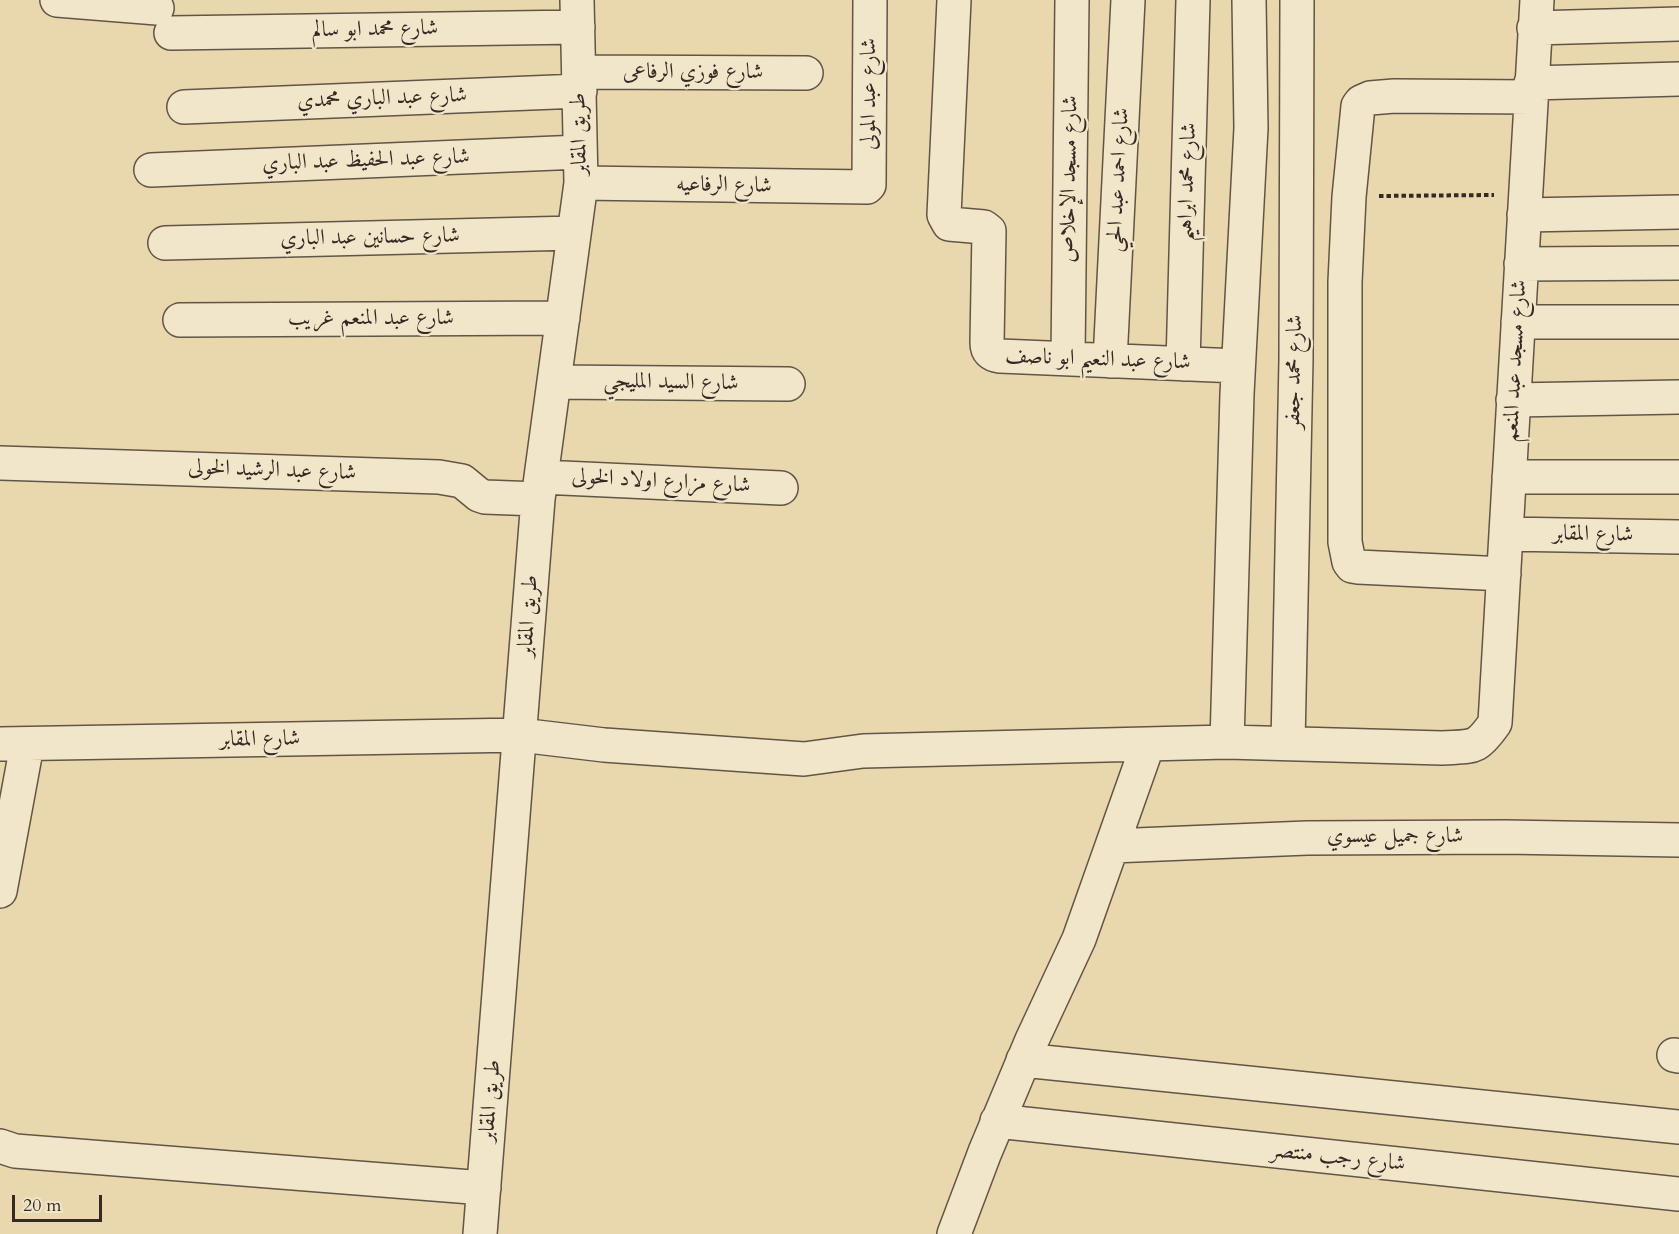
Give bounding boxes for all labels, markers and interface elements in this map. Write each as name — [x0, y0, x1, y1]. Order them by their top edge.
street label: شارع محمد ابو سالم — [312, 16, 438, 44]
street label: شارع عبد المولى — [857, 38, 883, 150]
street label: شارع فوزي الرفاعى — [623, 60, 763, 86]
street label: شارع عبد الباري محمدي — [297, 83, 467, 115]
street label: طريق المقابر — [566, 93, 594, 175]
street label: شارع مسجد الإخلاص — [1055, 95, 1085, 263]
street label: شارع احمد عبد الحي — [1102, 107, 1136, 253]
street label: شارع محمد ابراهيم — [1173, 122, 1203, 242]
street label: شارع عبد الحفيظ عبد الباري — [262, 144, 470, 178]
street label: شارع الرفاعيه — [676, 172, 772, 200]
street label: شارع حسانين عبد الباري — [280, 223, 460, 253]
street label: شارع مسجد عبد المنعم — [1499, 279, 1533, 443]
street label: شارع عبد المنعم غريب — [288, 306, 454, 332]
street label: شارع محمد جعفر — [1281, 314, 1309, 430]
street label: شارع عبد النعيم ابو ناصف — [1005, 344, 1191, 376]
street label: شارع السيد المليجي — [603, 369, 739, 397]
street label: شارع عبد الرشيد الخولى — [187, 455, 357, 487]
street label: شارع مزارع اولاد الخولى — [571, 464, 751, 500]
street label: شارع المقابر — [1553, 521, 1633, 549]
street label: طريق المقابر — [513, 574, 545, 658]
street label: شارع المقابر — [220, 726, 300, 754]
street label: شارع جميل عيسوي — [1327, 824, 1463, 850]
street label: طريق المقابر — [474, 1059, 508, 1143]
street label: شارع رجب منتصر — [1269, 1138, 1407, 1178]
scale bar — [15, 1183, 105, 1221]
text: 20 m — [23, 1193, 62, 1218]

